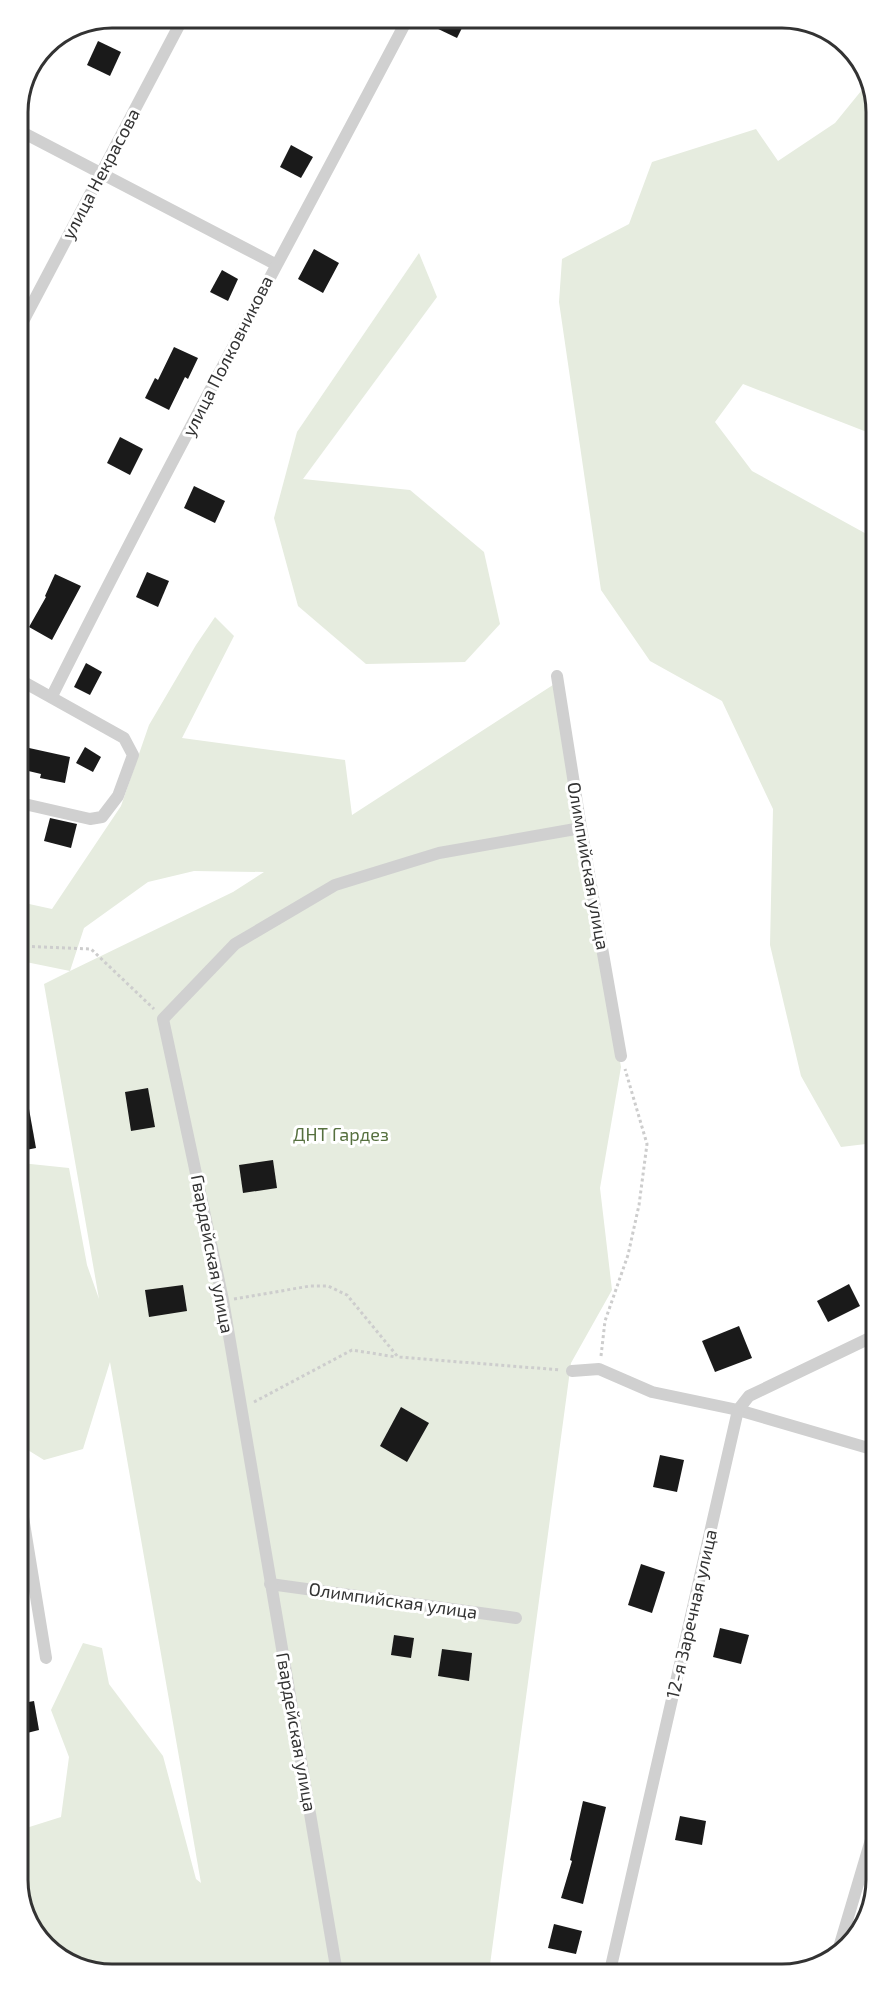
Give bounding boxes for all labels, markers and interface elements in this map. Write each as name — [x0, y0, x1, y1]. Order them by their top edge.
street label: улица Некрасова — [56, 104, 144, 243]
street label: улица Полковникова — [177, 272, 277, 439]
street label: Олимпийская улица — [563, 780, 615, 951]
park label: ДНТ Гардез — [293, 1123, 389, 1145]
street label: Гвардейская улица — [187, 1173, 239, 1335]
street label: 12-я Заречная улица — [661, 1527, 721, 1701]
street label: Олимпийская улица — [307, 1577, 479, 1623]
street label: Гвардейская улица — [272, 1651, 322, 1813]

